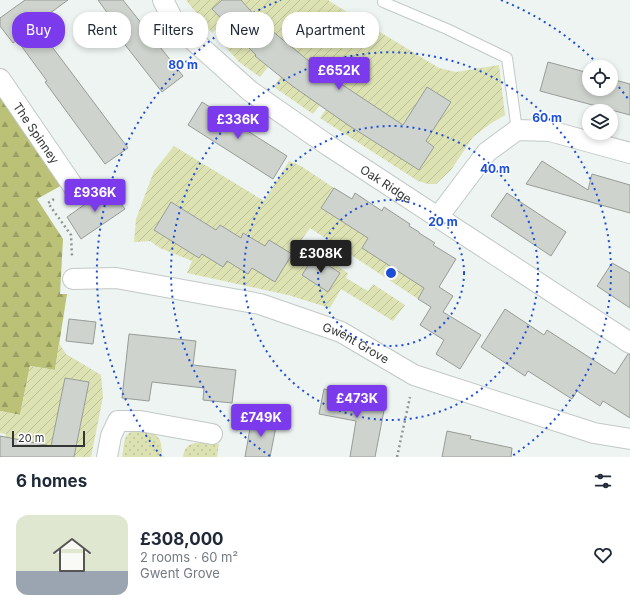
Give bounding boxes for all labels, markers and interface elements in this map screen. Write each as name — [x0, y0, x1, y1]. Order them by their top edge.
chip: Buy — [12, 12, 65, 48]
chip: Rent — [73, 12, 131, 48]
chip: Filters — [139, 12, 208, 48]
chip: New — [216, 12, 274, 48]
chip: Apartment — [282, 12, 379, 48]
text: 80 m — [168, 57, 198, 72]
pin: £652K — [311, 57, 367, 91]
map controls — [582, 60, 618, 140]
button: locate — [582, 60, 618, 96]
text: £652K — [318, 62, 360, 78]
street label: The Spinney — [10, 99, 63, 166]
button: layers — [582, 104, 618, 140]
pin: £336K — [210, 106, 266, 140]
text: 60 m — [532, 110, 562, 125]
text: £336K — [217, 111, 259, 127]
street label: Oak Ridge — [358, 161, 415, 206]
text: 40 m — [480, 161, 510, 176]
pin: £936K — [67, 179, 123, 213]
text: £936K — [74, 184, 116, 200]
text: 20 m — [428, 214, 458, 229]
pin: £308K — [293, 240, 349, 274]
text: £308K — [299, 245, 343, 261]
centre of rings — [384, 266, 398, 280]
street label: Gwent Grove — [321, 319, 392, 366]
pin: £473K — [329, 385, 385, 419]
text: £473K — [336, 390, 378, 406]
pin: £749K — [233, 404, 289, 438]
text: £749K — [240, 409, 282, 425]
scale bar — [12, 429, 85, 448]
text: 20 m — [18, 431, 44, 445]
icon: filters — [592, 470, 614, 492]
text: 6 homes — [16, 471, 87, 491]
text: £308,000 — [140, 529, 224, 549]
icon: home — [48, 531, 96, 579]
icon: heart — [592, 544, 614, 566]
text: 2 rooms · 60 m² — [140, 549, 238, 565]
text: Gwent Grove — [140, 565, 220, 581]

